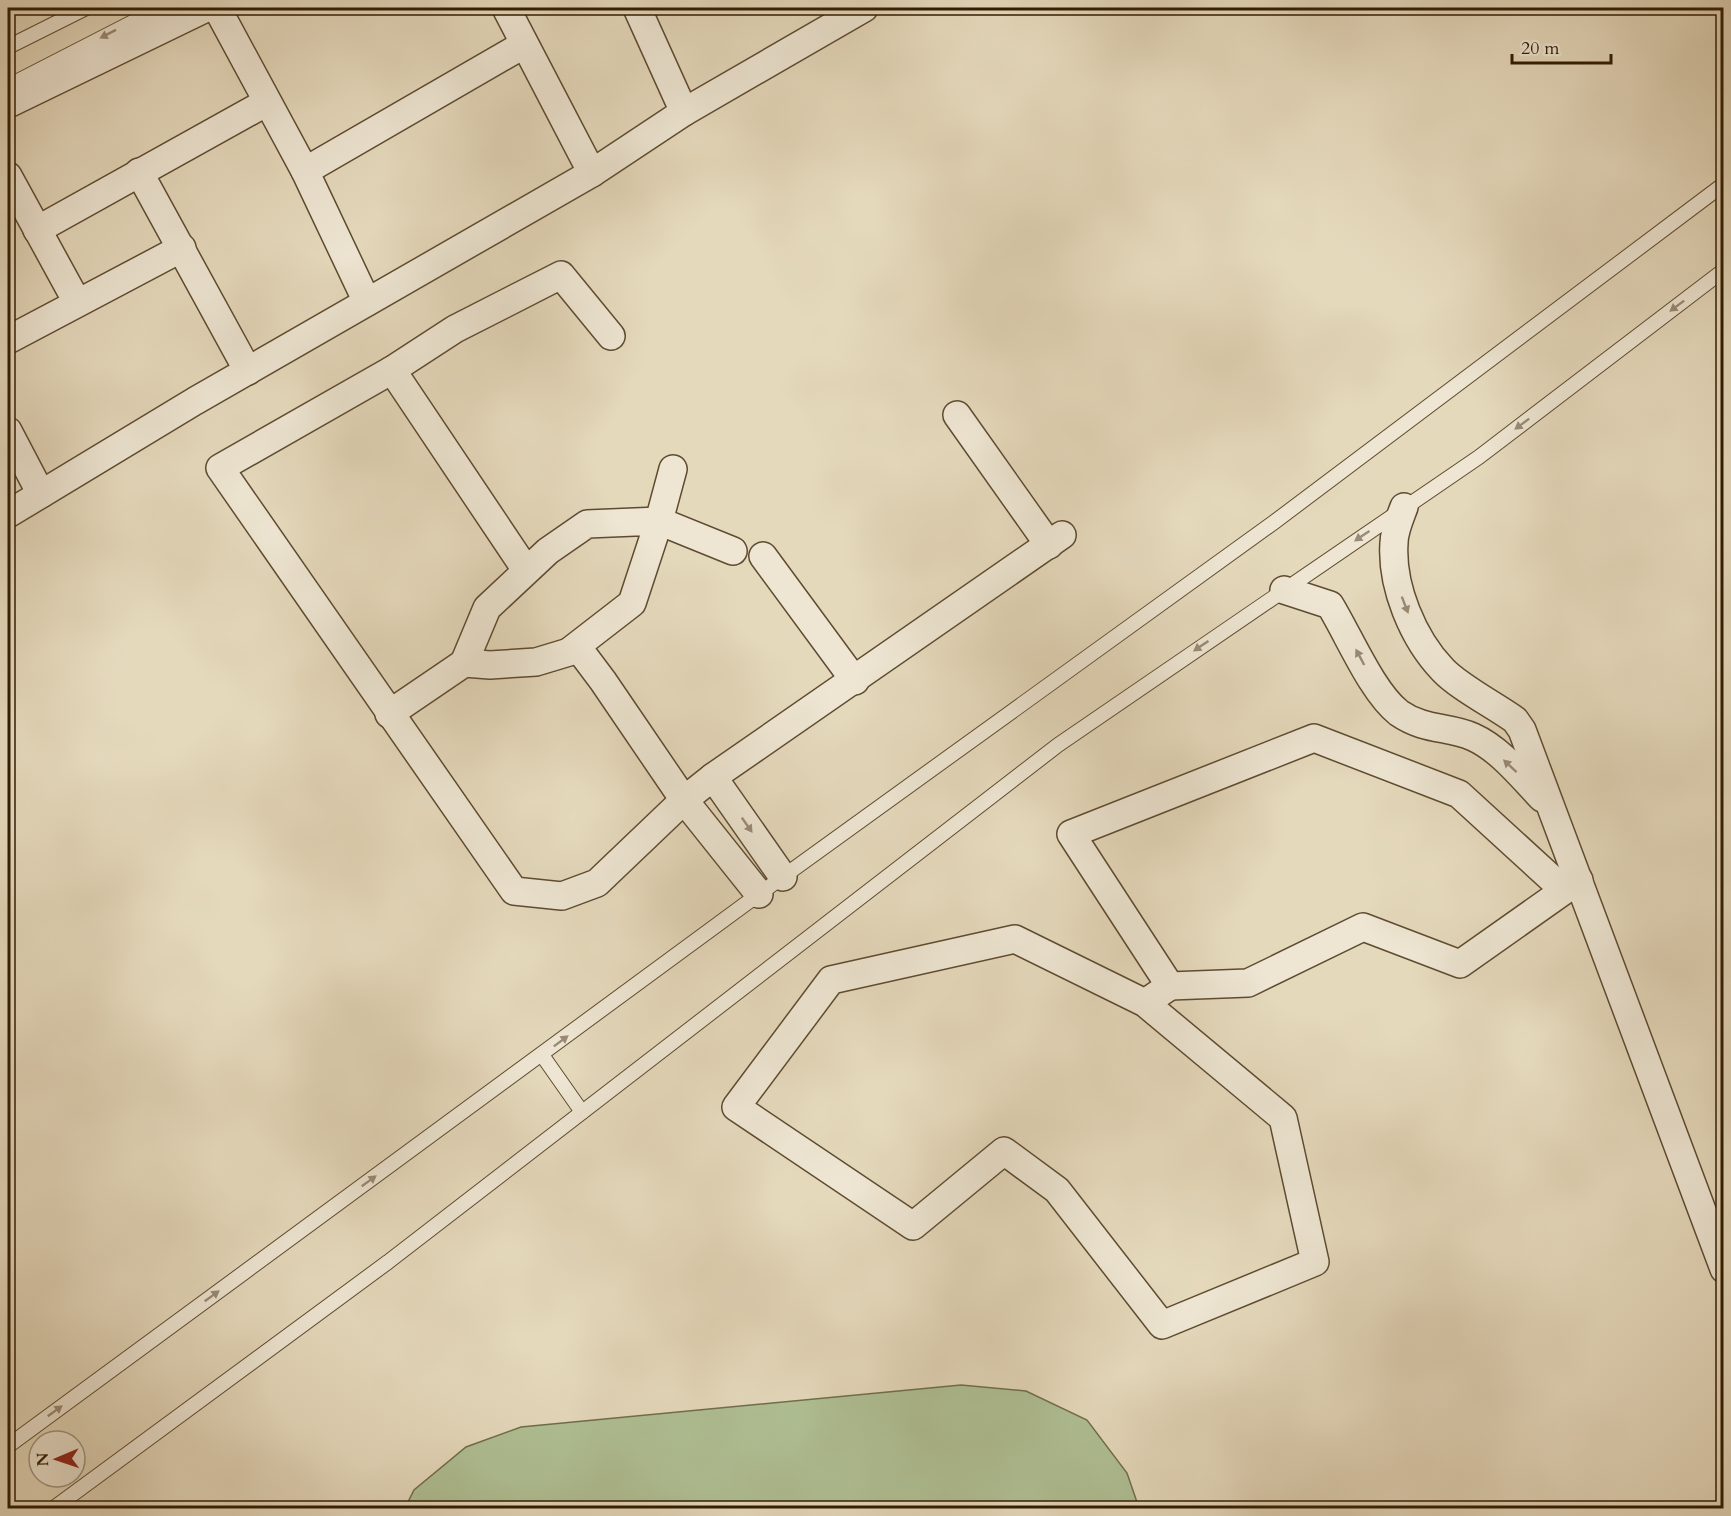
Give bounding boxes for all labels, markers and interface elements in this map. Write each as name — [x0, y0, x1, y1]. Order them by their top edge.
scale bar — [1512, 27, 1611, 65]
one-way arrow — [99, 29, 116, 39]
text: 20 m — [1521, 36, 1560, 61]
one-way arrow — [1669, 299, 1685, 312]
one-way arrow — [1514, 417, 1529, 429]
one-way arrow — [1355, 530, 1371, 542]
one-way arrow — [1400, 596, 1410, 614]
one-way arrow — [1194, 640, 1210, 652]
one-way arrow — [1355, 648, 1365, 665]
one-way arrow — [1503, 759, 1518, 773]
one-way arrow — [741, 817, 752, 833]
one-way arrow — [552, 1035, 568, 1047]
one-way arrow — [361, 1175, 377, 1187]
one-way arrow — [204, 1290, 220, 1302]
one-way arrow — [46, 1405, 62, 1417]
north arrow — [27, 1429, 87, 1489]
text: N — [32, 1452, 54, 1467]

